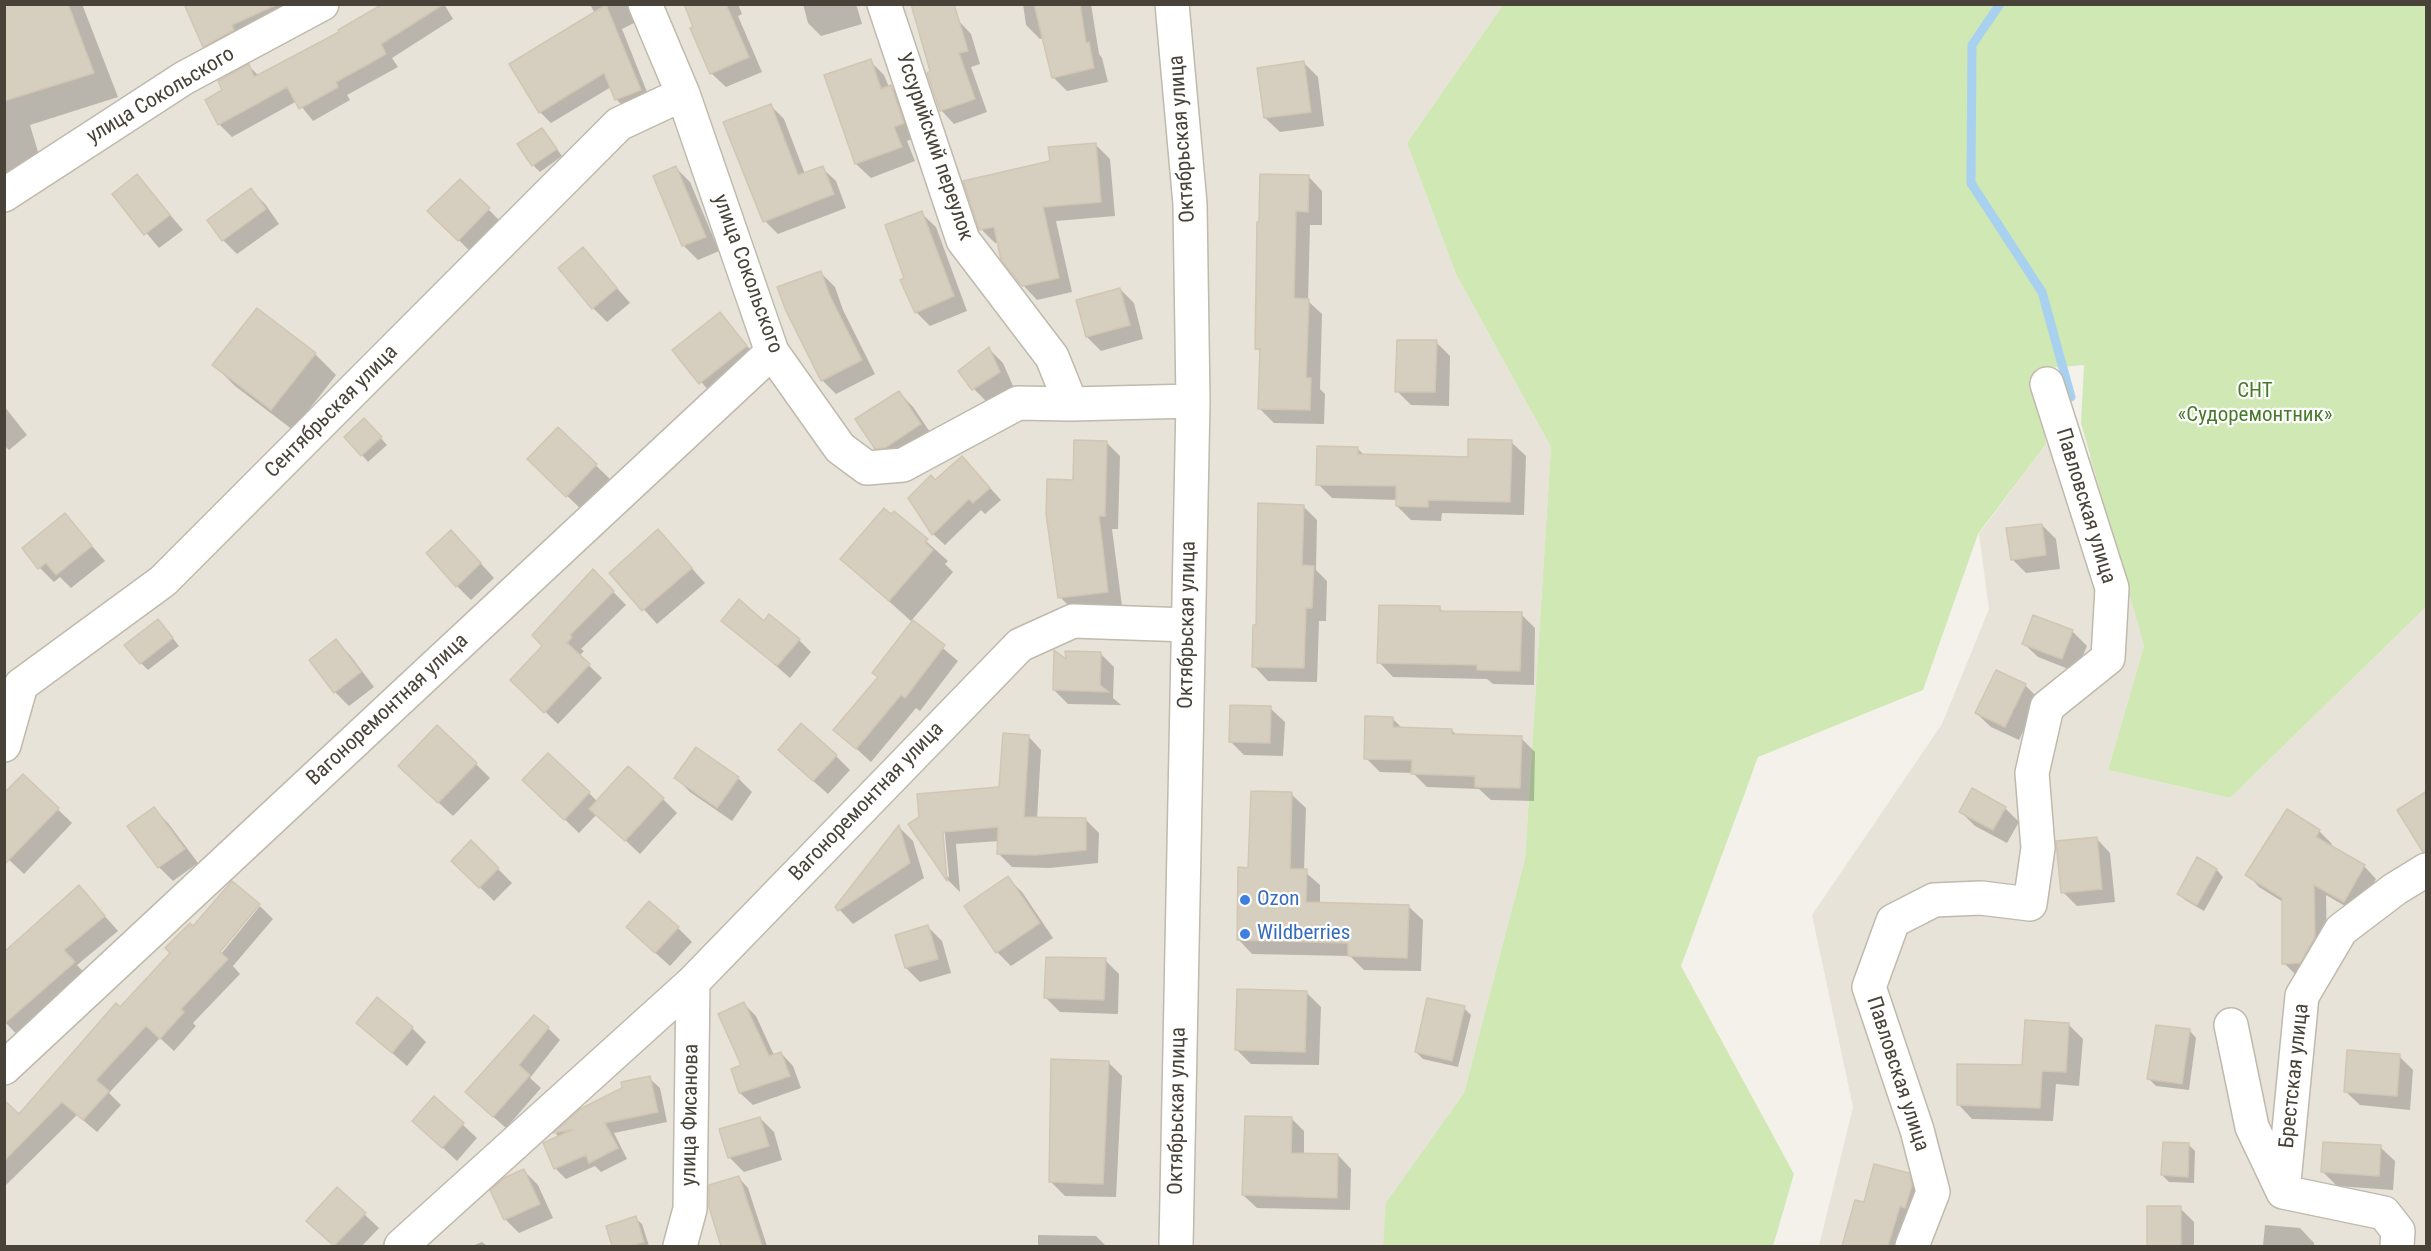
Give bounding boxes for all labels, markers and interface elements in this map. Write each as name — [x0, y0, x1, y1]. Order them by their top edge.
street label: улица Сокольского — [83, 42, 239, 150]
street label: Уссурийский переулок — [890, 50, 978, 244]
street label: Октябрьская улица — [1165, 54, 1201, 224]
street label: улица Сокольского — [707, 191, 787, 357]
street label: Сентябрьская улица — [260, 340, 404, 484]
park label: СНТ «Судоремонтник» — [2178, 379, 2332, 429]
street label: Павловская улица — [2049, 425, 2121, 587]
street label: Октябрьская улица — [1174, 541, 1202, 709]
street label: Вагоноремонтная улица — [302, 629, 474, 791]
street label: Вагоноремонтная улица — [785, 717, 949, 887]
place label: Ozon — [1257, 887, 1299, 913]
marker: Ozon — [1238, 893, 1252, 907]
place label: Wildberries — [1257, 921, 1350, 947]
marker: Wildberries — [1238, 927, 1252, 941]
street label: Павловская улица — [1860, 993, 1934, 1155]
street label: Брестская улица — [2275, 1002, 2315, 1150]
street label: Октябрьская улица — [1164, 1027, 1192, 1195]
street label: улица Фисанова — [677, 1044, 705, 1186]

